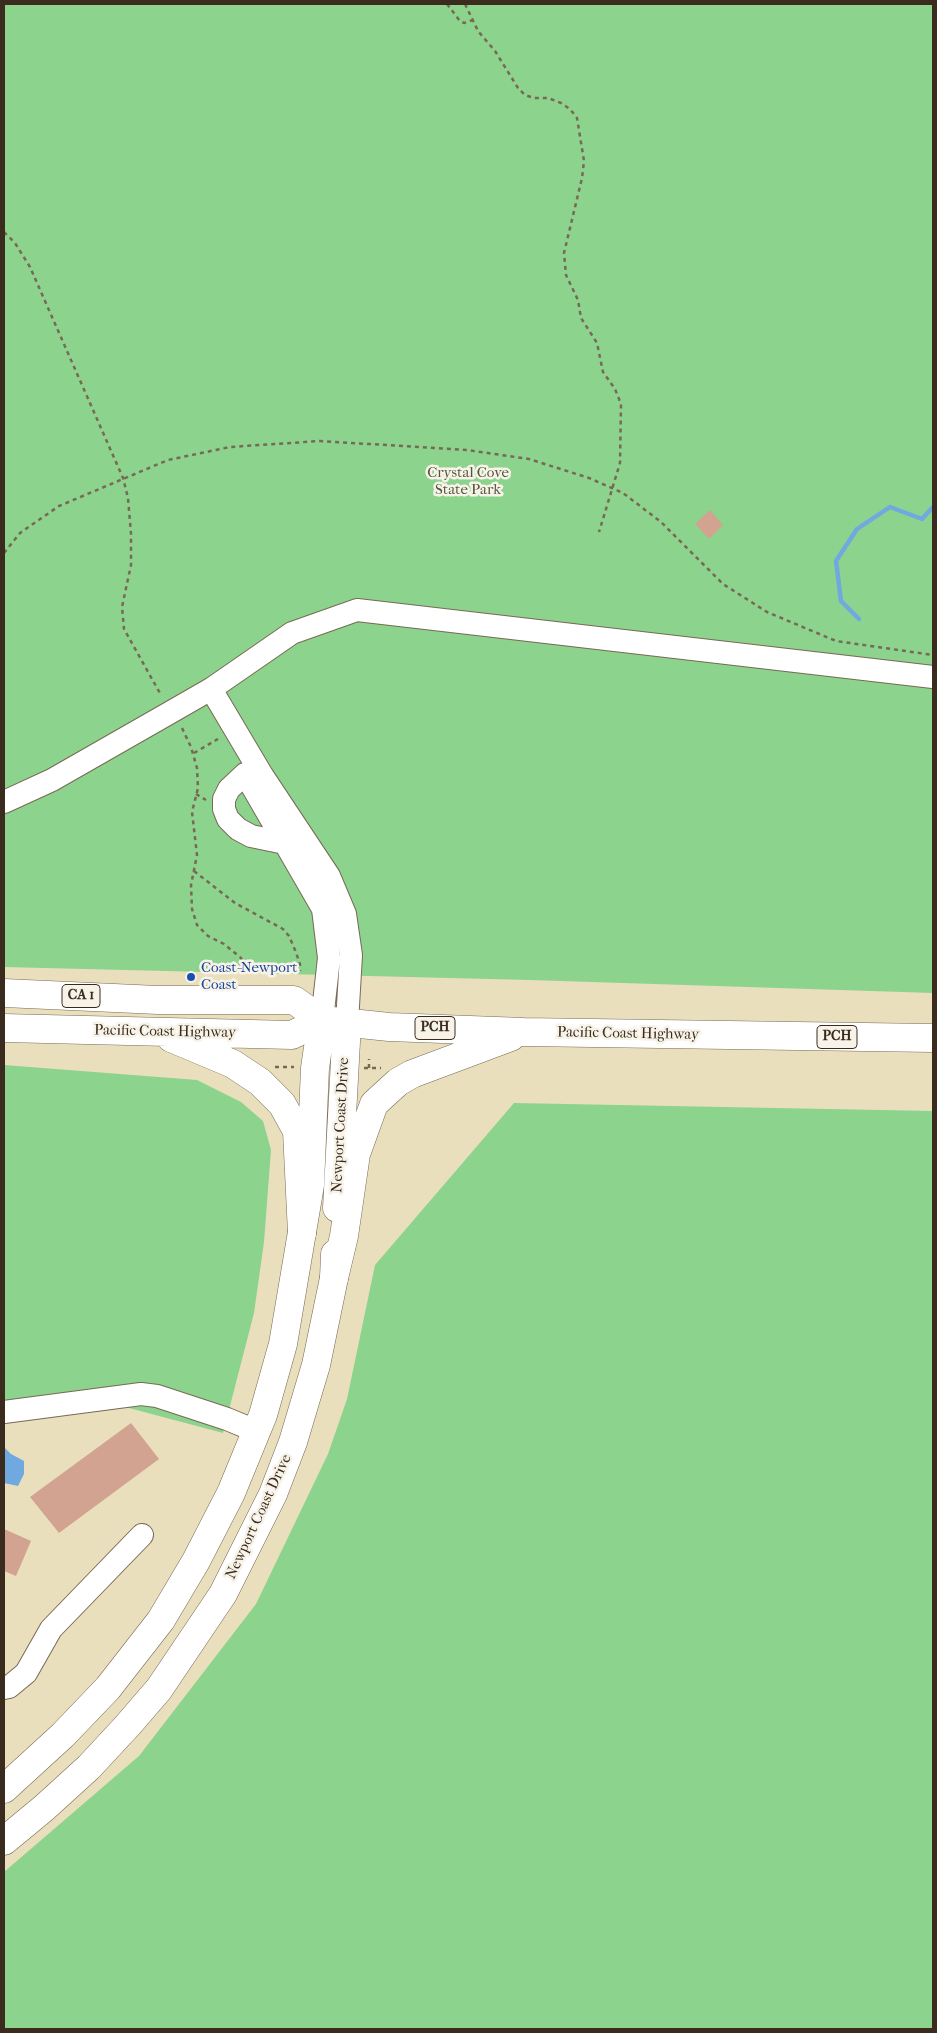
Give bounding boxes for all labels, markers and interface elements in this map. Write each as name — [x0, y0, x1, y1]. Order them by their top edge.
park label: Crystal Cove State Park — [427, 464, 509, 499]
place label: Coast-Newport Coast — [201, 959, 297, 994]
marker: Coast-Newport Coast — [185, 971, 197, 983]
road number: CA 1 — [62, 984, 100, 1008]
road number: PCH — [415, 1016, 455, 1040]
street label: Pacific Coast Highway — [94, 1022, 236, 1042]
street label: Pacific Coast Highway — [557, 1024, 699, 1044]
road number: PCH — [817, 1026, 857, 1048]
street label: Newport Coast Drive — [328, 1057, 354, 1193]
street label: Newport Coast Drive — [222, 1452, 296, 1582]

